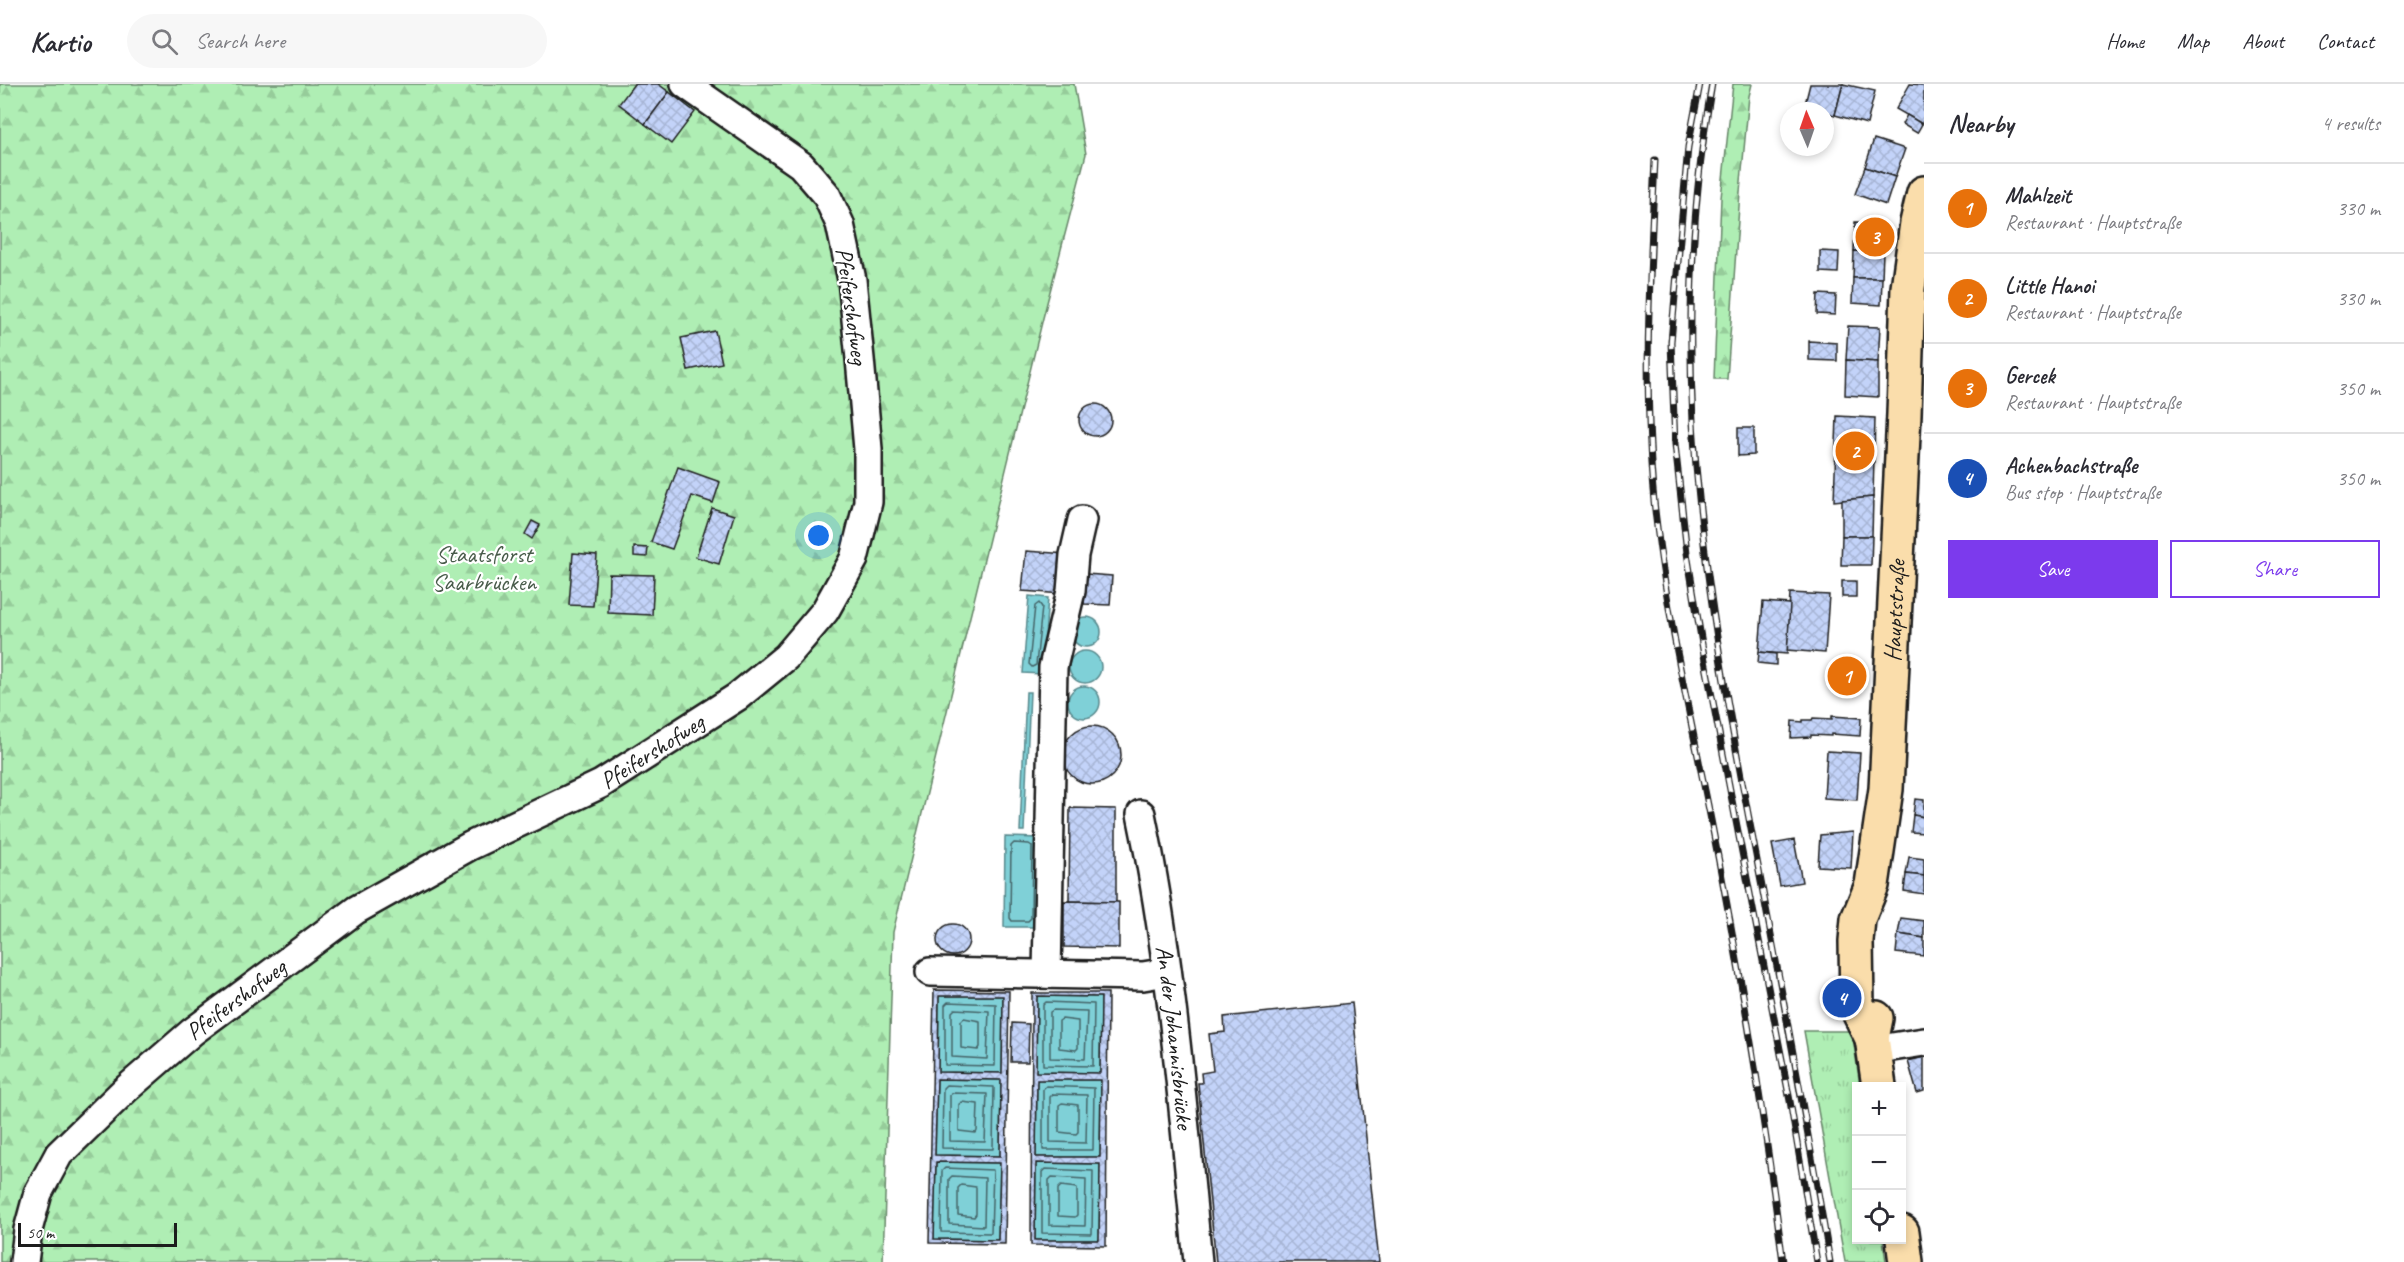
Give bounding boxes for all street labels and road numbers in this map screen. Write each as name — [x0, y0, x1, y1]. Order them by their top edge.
street label: Pfeifershofweg — [829, 246, 875, 369]
street label: Hauptstraße — [1877, 557, 1912, 662]
street label: Pfeifershofweg — [594, 706, 712, 796]
street label: An der Johannisbrücke — [1149, 944, 1200, 1133]
street label: Pfeifershofweg — [180, 951, 294, 1047]

